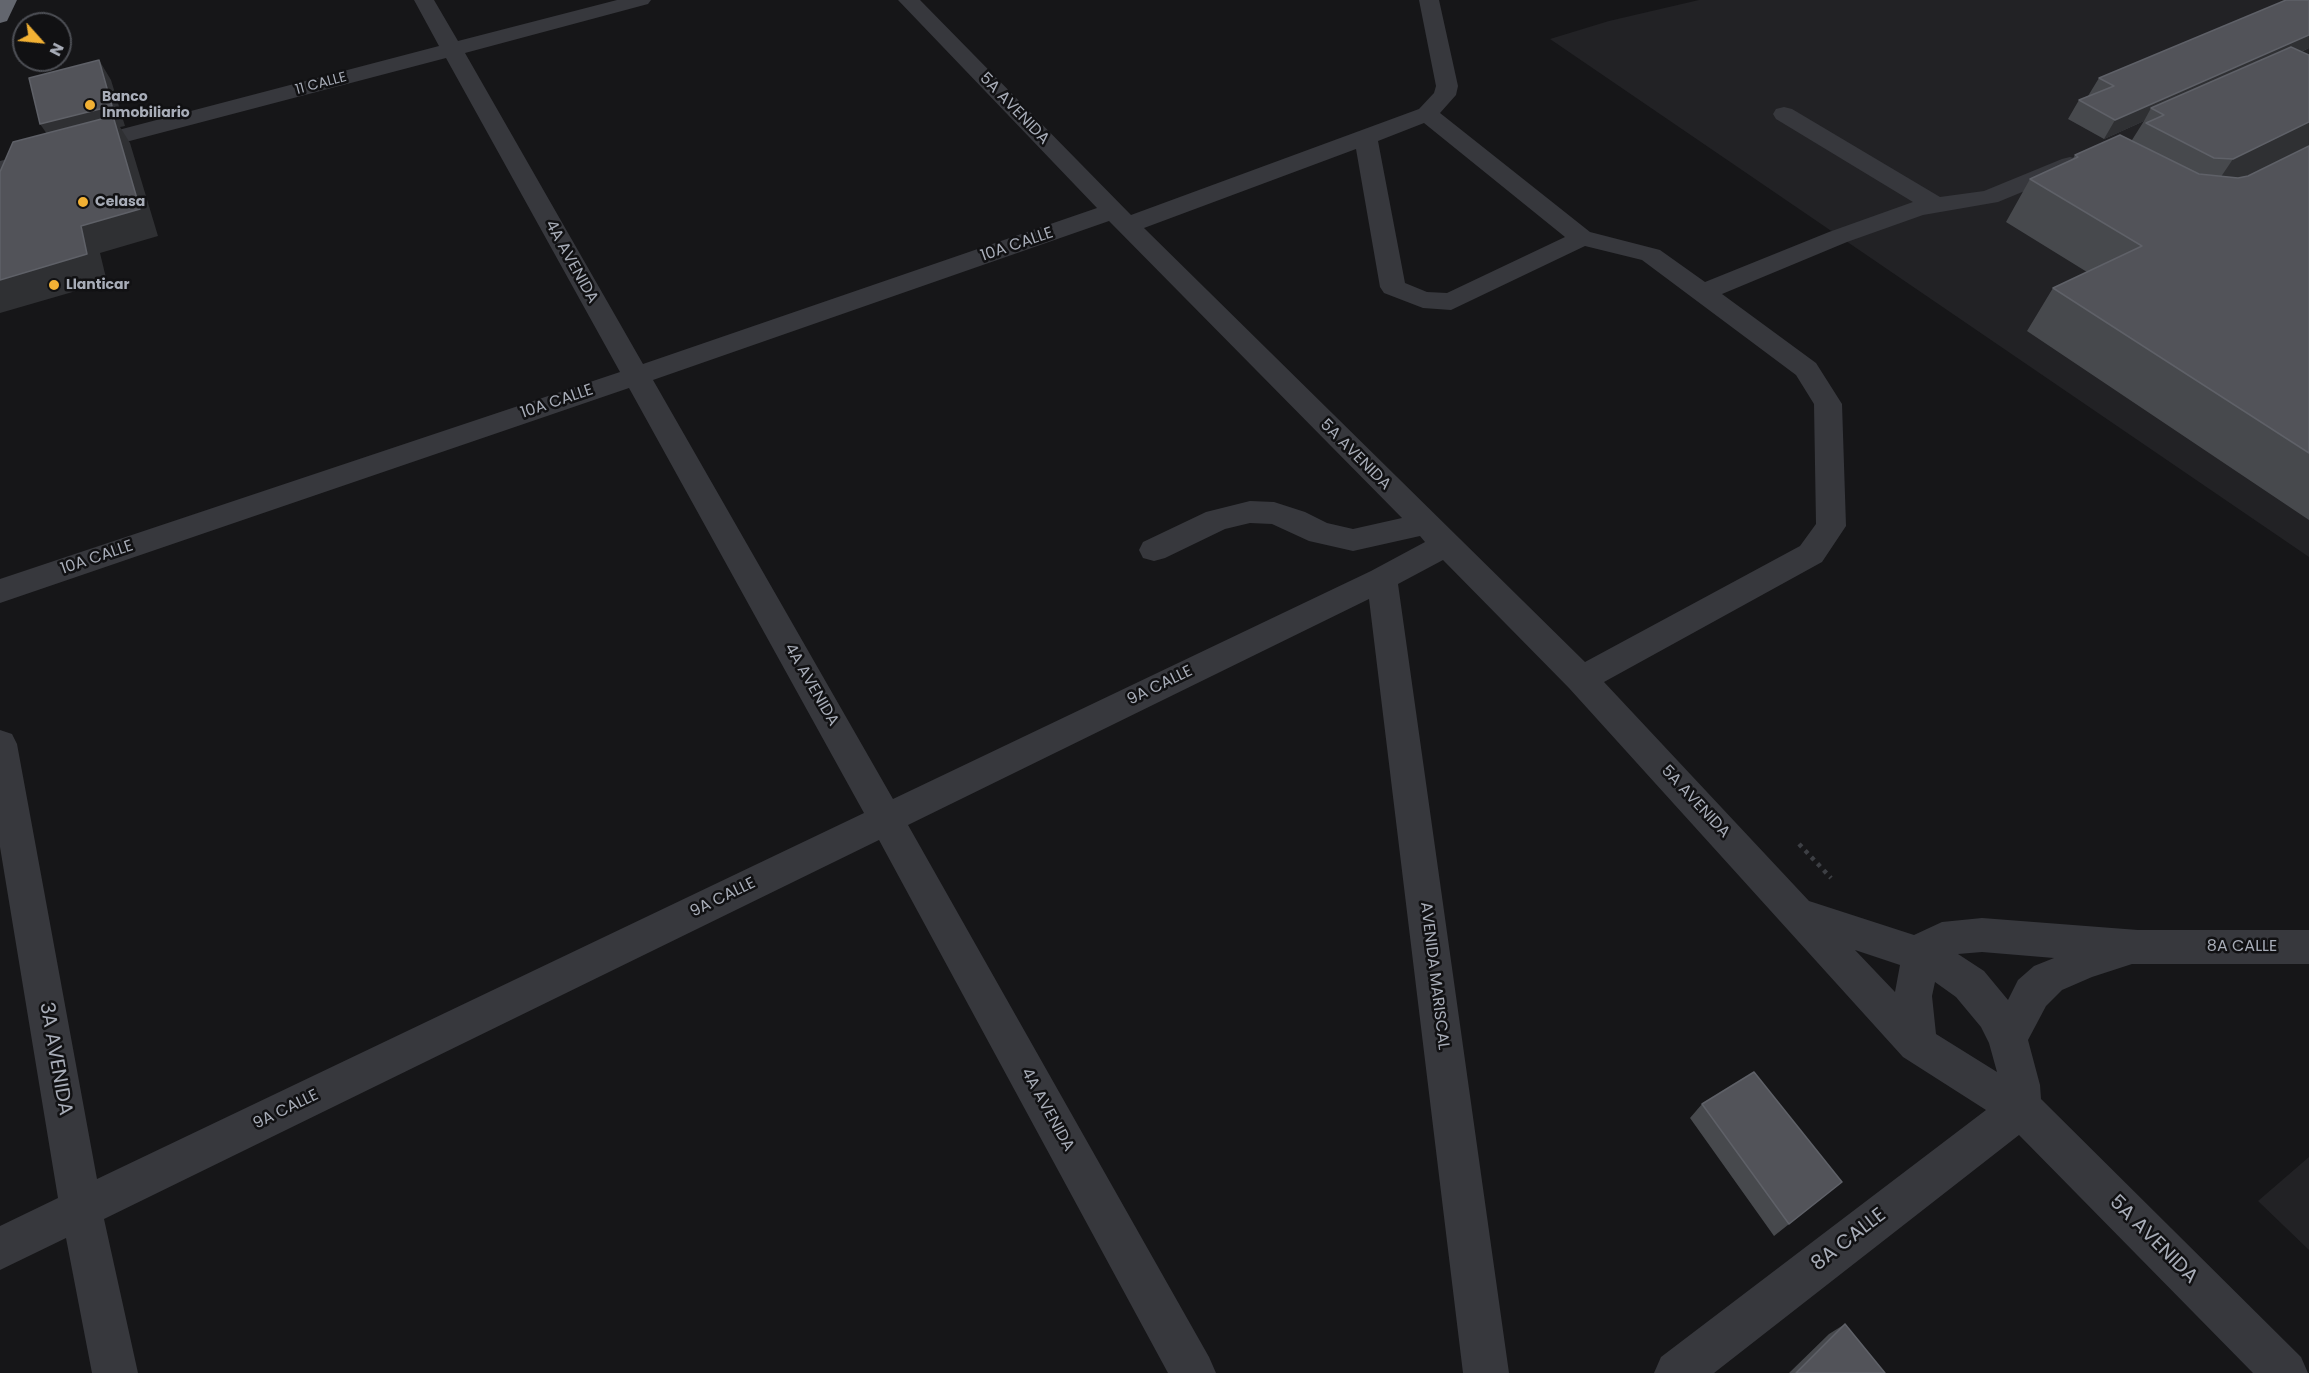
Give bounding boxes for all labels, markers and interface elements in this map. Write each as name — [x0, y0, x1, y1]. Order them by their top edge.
north arrow — [12, 12, 72, 72]
text: N — [44, 39, 70, 60]
street label: 11 CALLE — [294, 69, 348, 99]
street label: 5A AVENIDA — [975, 69, 1053, 149]
place label: Banco Inmobiliario — [102, 89, 190, 122]
marker: Banco Inmobiliario — [83, 98, 97, 112]
place label: Celasa — [95, 194, 145, 210]
marker: Celasa — [76, 195, 90, 209]
street label: 4A AVENIDA — [540, 217, 602, 307]
street label: 10A CALLE — [978, 224, 1056, 266]
place label: Llanticar — [66, 277, 130, 293]
marker: Llanticar — [47, 278, 61, 292]
street label: 10A CALLE — [518, 381, 596, 423]
street label: 5A AVENIDA — [1316, 416, 1394, 494]
street label: 10A CALLE — [58, 537, 136, 579]
street label: 4A AVENIDA — [780, 640, 842, 730]
street label: 9A CALLE — [1124, 662, 1196, 710]
street label: 5A AVENIDA — [1657, 762, 1733, 842]
street label: 9A CALLE — [687, 874, 759, 922]
street label: AVENIDA MARISCAL — [1415, 901, 1453, 1051]
street label: 8A CALLE — [2207, 937, 2277, 957]
street label: 3A AVENIDA — [33, 1001, 77, 1117]
street label: 4A AVENIDA — [1016, 1065, 1078, 1155]
street label: 9A CALLE — [250, 1086, 322, 1134]
street label: 5A AVENIDA — [2104, 1191, 2202, 1289]
street label: 8A CALLE — [1807, 1203, 1891, 1277]

